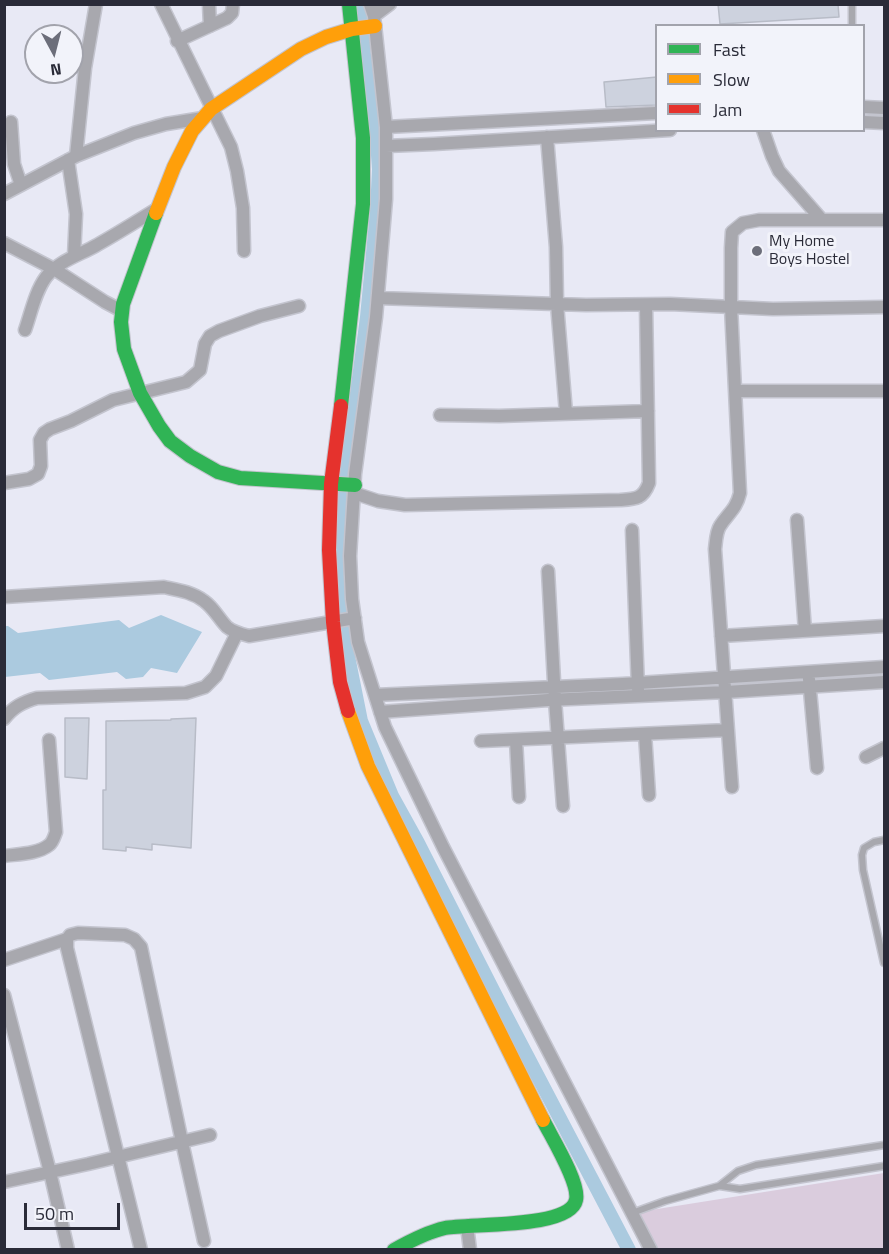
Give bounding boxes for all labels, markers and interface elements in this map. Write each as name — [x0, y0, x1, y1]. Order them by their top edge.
north arrow — [24, 24, 84, 84]
legend — [655, 24, 865, 132]
text: Fast — [713, 36, 746, 63]
text: N — [49, 57, 63, 82]
text: Slow — [713, 66, 750, 93]
text: Jam — [713, 96, 742, 123]
place label: My Home Boys Hostel — [769, 232, 850, 270]
marker: My Home Boys Hostel — [750, 244, 764, 258]
scale bar — [27, 1191, 123, 1229]
text: 50 m — [35, 1200, 74, 1227]

